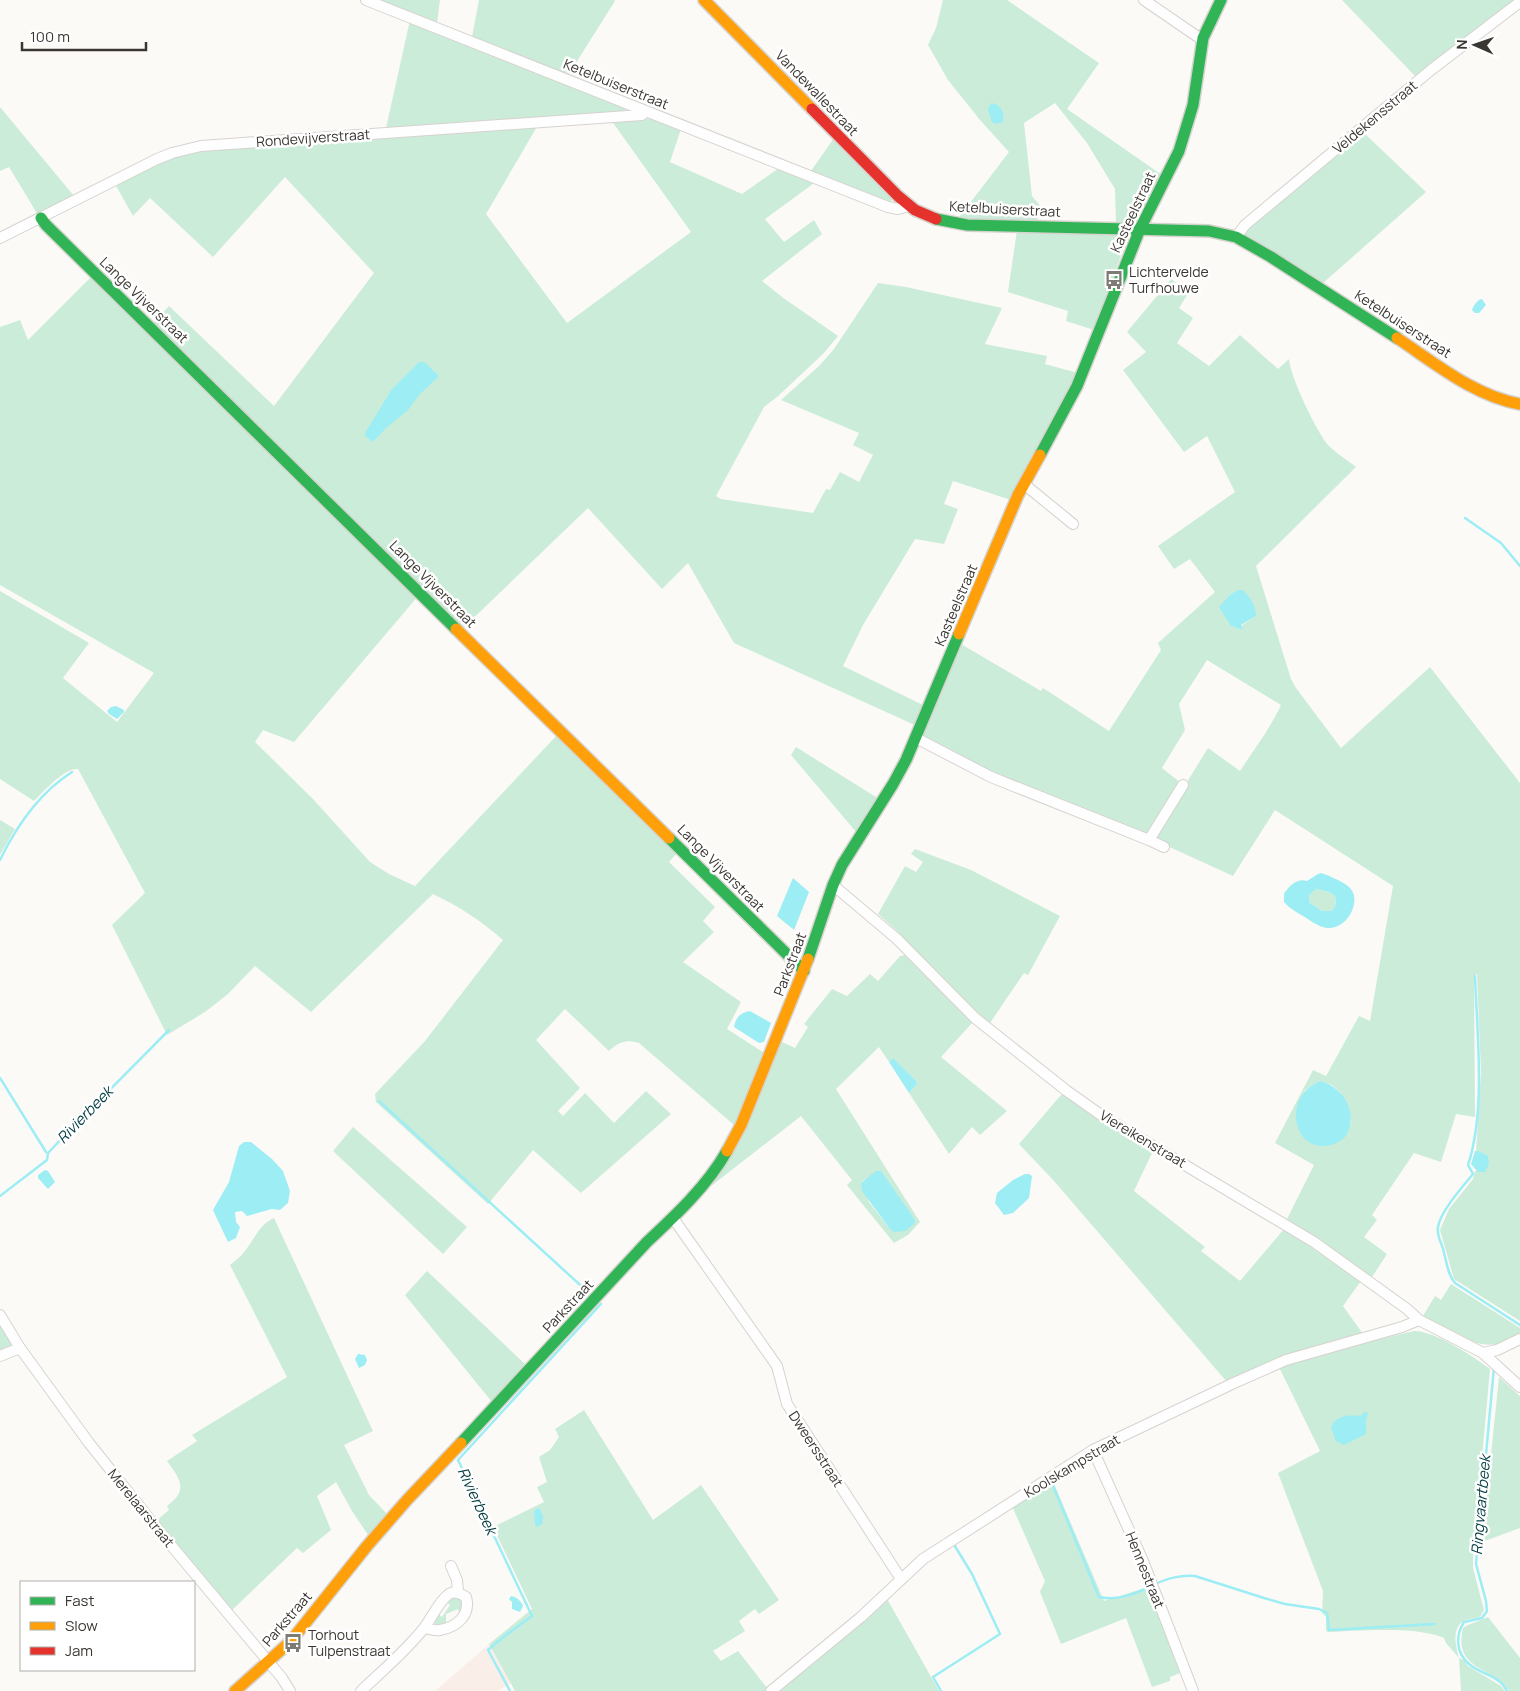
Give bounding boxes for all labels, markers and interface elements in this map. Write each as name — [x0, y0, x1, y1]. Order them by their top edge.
scale bar — [22, 20, 146, 52]
north arrow — [1450, 20, 1500, 70]
text: 100 m — [30, 26, 70, 47]
text: N — [1452, 39, 1471, 50]
street label: Vandewallestraat — [772, 46, 863, 140]
street label: Ketelbuiserstraat — [561, 54, 672, 113]
street label: Veldekensstraat — [1328, 75, 1421, 158]
street label: Rondevijverstraat — [255, 124, 371, 151]
street label: Kasteelstraat — [1105, 168, 1160, 255]
street label: Ketelbuiserstraat — [949, 196, 1062, 221]
street label: Lange Vijverstraat — [96, 252, 193, 347]
place label: Lichtervelde Turfhouwe — [1129, 262, 1209, 297]
bus stop icon: Lichtervelde Turfhouwe — [1103, 269, 1125, 291]
street label: Ketelbuiserstraat — [1351, 285, 1456, 362]
street label: Lange Vijverstraat — [386, 536, 481, 632]
street label: Kasteelstraat — [930, 561, 981, 649]
street label: Lange Vijverstraat — [674, 820, 769, 916]
street label: Parkstraat — [769, 929, 810, 998]
water label: Rivierbeek — [52, 1080, 119, 1148]
street label: Viereikenstraat — [1096, 1105, 1190, 1172]
street label: Parkstraat — [538, 1275, 598, 1337]
street label: Dweersstraat — [785, 1407, 848, 1491]
street label: Koolskampstraat — [1020, 1429, 1124, 1502]
water label: Ringvaartbeek — [1466, 1452, 1496, 1556]
water label: Rivierbeek — [453, 1464, 503, 1540]
street label: Merelaarstraat — [104, 1465, 179, 1551]
street label: Hennestraat — [1121, 1529, 1170, 1611]
legend — [20, 1581, 195, 1671]
street label: Parkstraat — [258, 1587, 316, 1650]
text: Fast — [65, 1590, 94, 1611]
text: Slow — [65, 1615, 98, 1636]
place label: Torhout Tulpenstraat — [308, 1625, 391, 1660]
bus stop icon: Torhout Tulpenstraat — [282, 1632, 304, 1654]
text: Jam — [65, 1640, 93, 1661]

